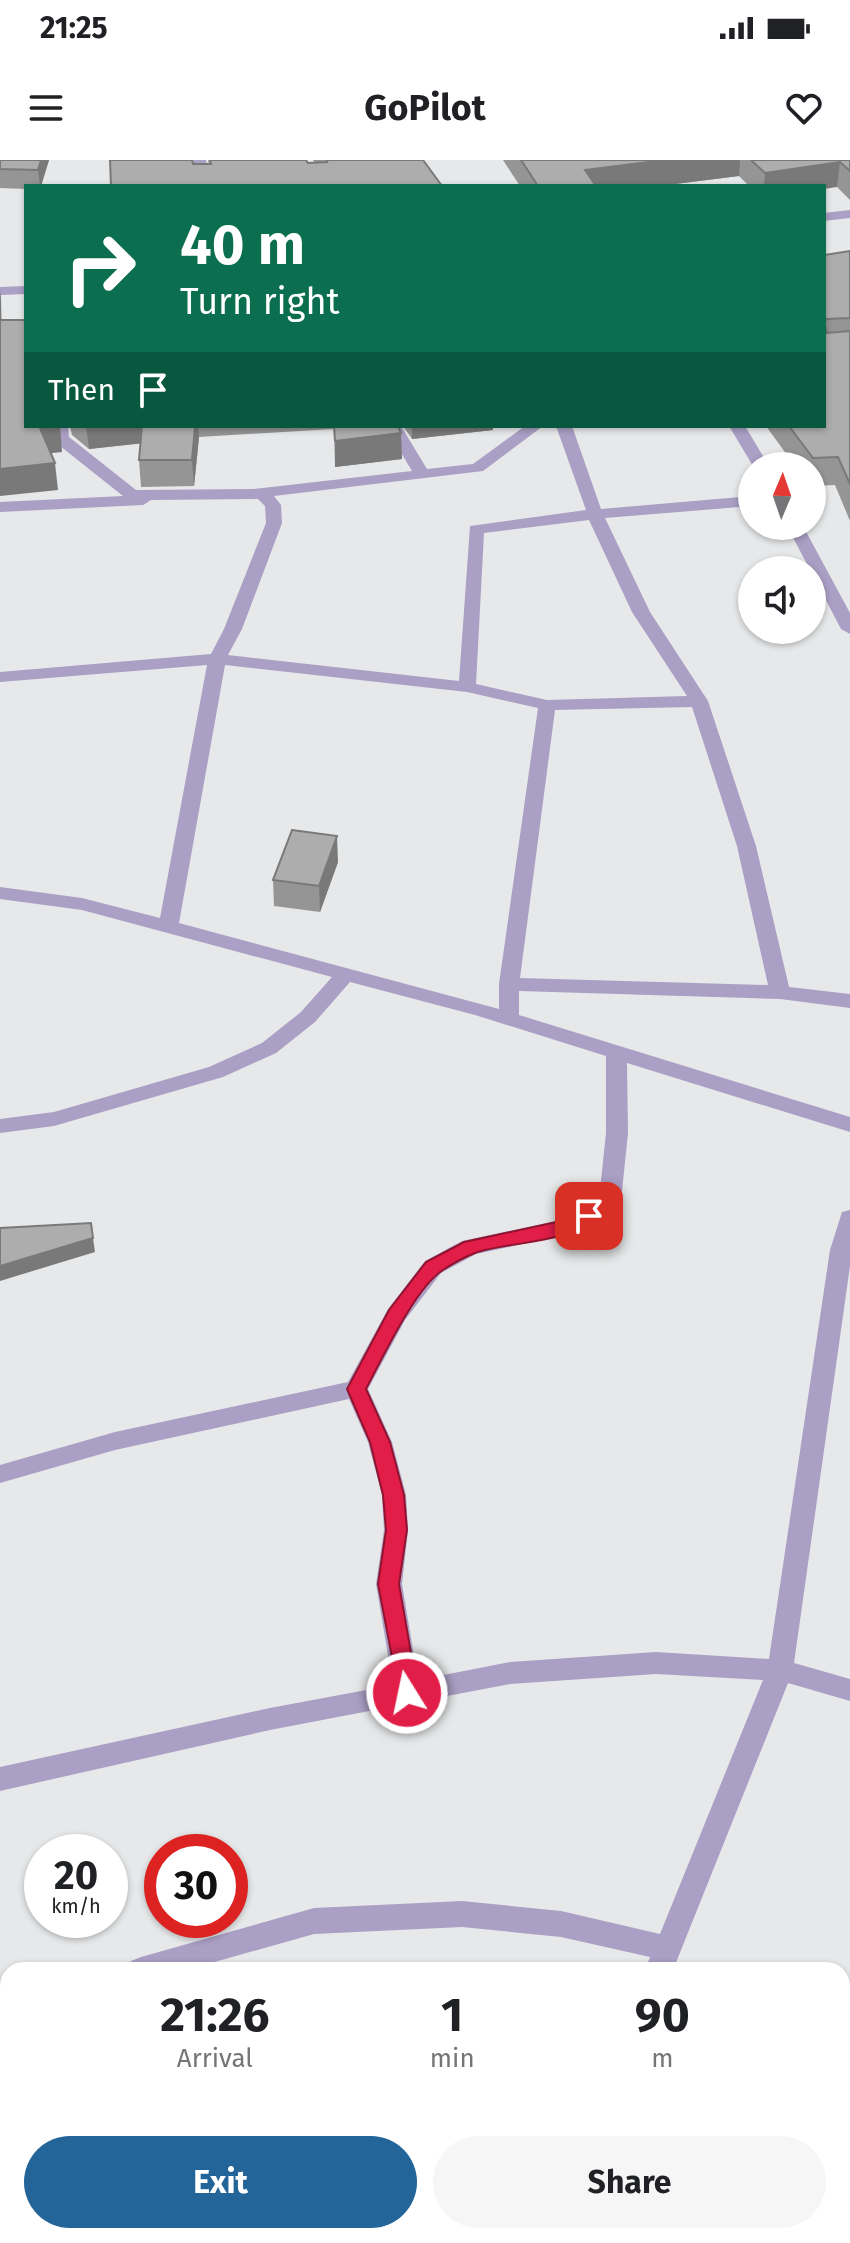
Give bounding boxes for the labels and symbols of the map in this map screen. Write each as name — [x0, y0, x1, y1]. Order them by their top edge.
north arrow — [738, 452, 826, 540]
pin — [555, 1182, 623, 1250]
position arrow — [365, 1651, 449, 1735]
speed limit sign: 30 — [144, 1834, 248, 1938]

